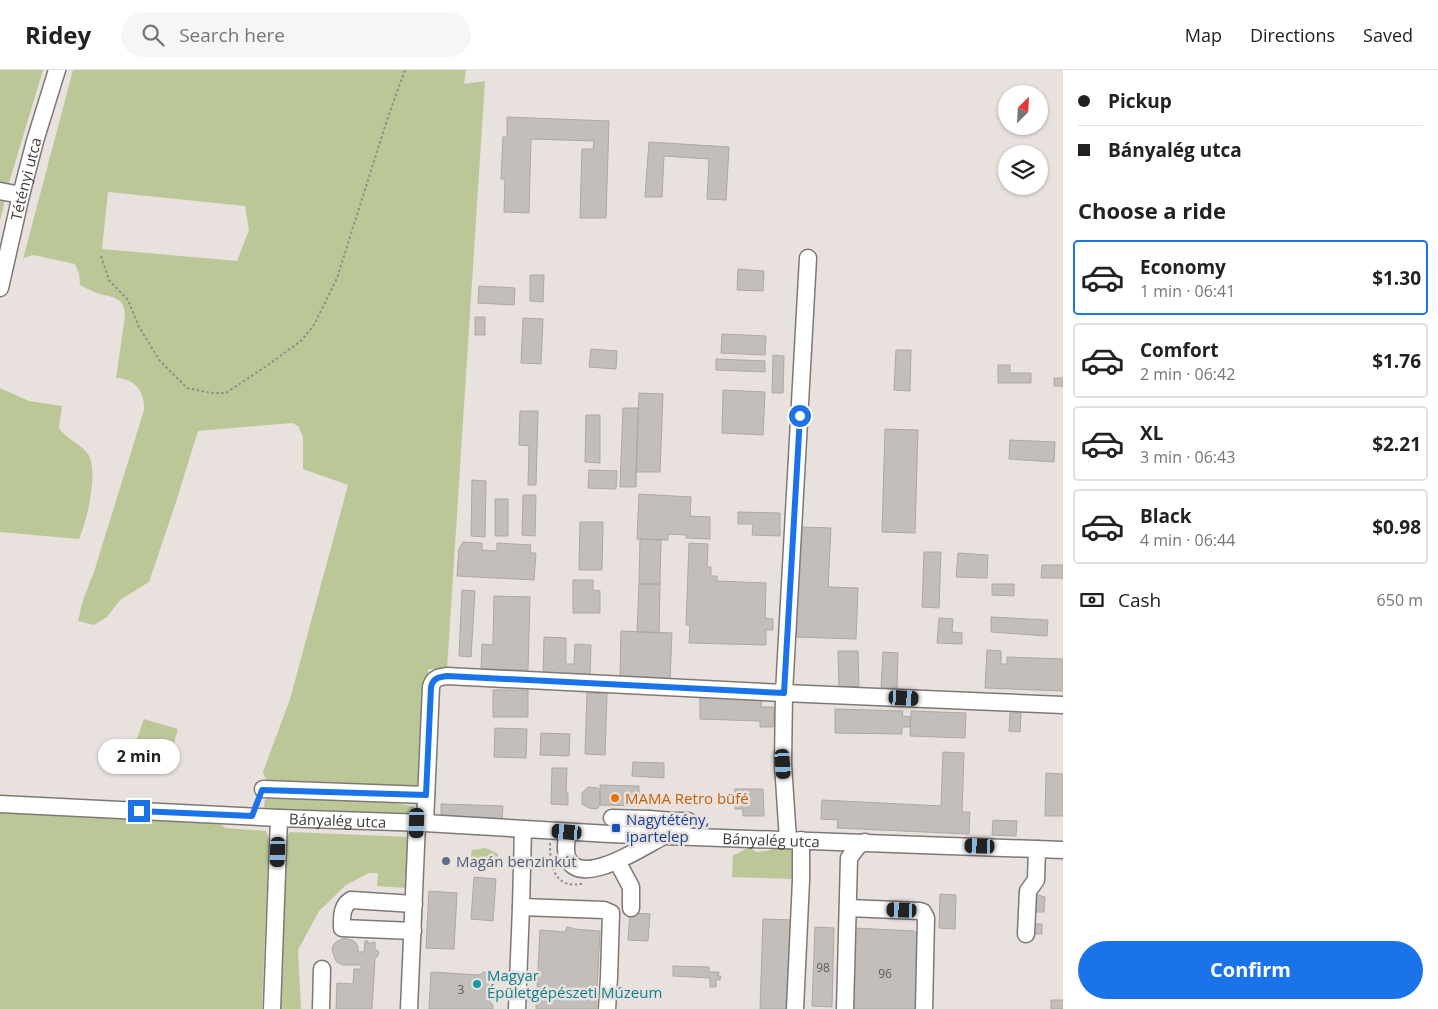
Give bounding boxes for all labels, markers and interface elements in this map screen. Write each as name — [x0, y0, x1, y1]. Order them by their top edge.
search box — [121, 12, 471, 57]
text: Ridey — [25, 18, 91, 51]
icon: search — [139, 21, 167, 49]
text: Search here — [179, 22, 285, 48]
text: Map — [1185, 23, 1222, 47]
text: Directions — [1250, 23, 1335, 47]
text: Saved — [1363, 23, 1413, 47]
north arrow — [998, 85, 1048, 135]
map controls — [998, 85, 1048, 195]
text: Pickup — [1108, 88, 1172, 114]
street label: Tétényi utca — [6, 135, 46, 222]
text: Bányalég utca — [1108, 137, 1242, 163]
button: layers — [998, 145, 1048, 195]
text: Choose a ride — [1078, 195, 1226, 225]
text: Economy — [1140, 254, 1226, 280]
icon: car — [1080, 255, 1125, 300]
text: $1.30 — [1372, 265, 1421, 291]
text: 1 min · 06:41 — [1140, 280, 1235, 302]
text: Comfort — [1140, 337, 1219, 363]
icon: car — [1080, 338, 1125, 383]
text: $1.76 — [1372, 348, 1421, 374]
text: 2 min · 06:42 — [1140, 363, 1235, 385]
route start — [789, 405, 811, 427]
text: XL — [1140, 420, 1163, 446]
icon: car — [1080, 421, 1125, 466]
text: $2.21 — [1372, 431, 1421, 457]
text: 3 min · 06:43 — [1140, 446, 1235, 468]
text: Black — [1140, 503, 1192, 529]
icon: car — [1080, 504, 1125, 549]
text: $0.98 — [1372, 514, 1421, 540]
text: 4 min · 06:44 — [1140, 529, 1235, 551]
icon: cash — [1078, 586, 1106, 614]
text: Cash — [1118, 587, 1161, 613]
text: 650 m — [1377, 589, 1423, 611]
car — [888, 690, 919, 706]
callout: 2 min — [98, 738, 180, 774]
text: 2 min — [117, 745, 161, 767]
car — [774, 749, 791, 779]
place label: MAMA Retro büfé — [625, 788, 749, 808]
marker: MAMA Retro büfé — [609, 792, 621, 804]
route end — [128, 800, 150, 822]
street label: Bányalég utca — [289, 808, 387, 832]
car — [408, 808, 425, 838]
place label: Nagytétény, ipartelep — [626, 809, 709, 846]
marker: Nagytétény, ipartelep — [610, 822, 622, 834]
car — [551, 823, 582, 841]
street label: Bányalég utca — [722, 828, 820, 851]
car — [269, 837, 286, 867]
car — [964, 838, 995, 854]
place label: Magán benzinkút — [456, 851, 577, 871]
marker: Magán benzinkút — [440, 855, 452, 867]
car — [886, 902, 917, 918]
button: Confirm — [1078, 941, 1423, 999]
house number: 98 — [816, 959, 830, 976]
place label: Magyar Épületgépészeti Múzeum — [487, 965, 662, 1002]
house number: 96 — [878, 965, 892, 982]
marker: Magyar Épületgépészeti Múzeum — [471, 978, 483, 990]
house number: 3 — [458, 981, 465, 998]

